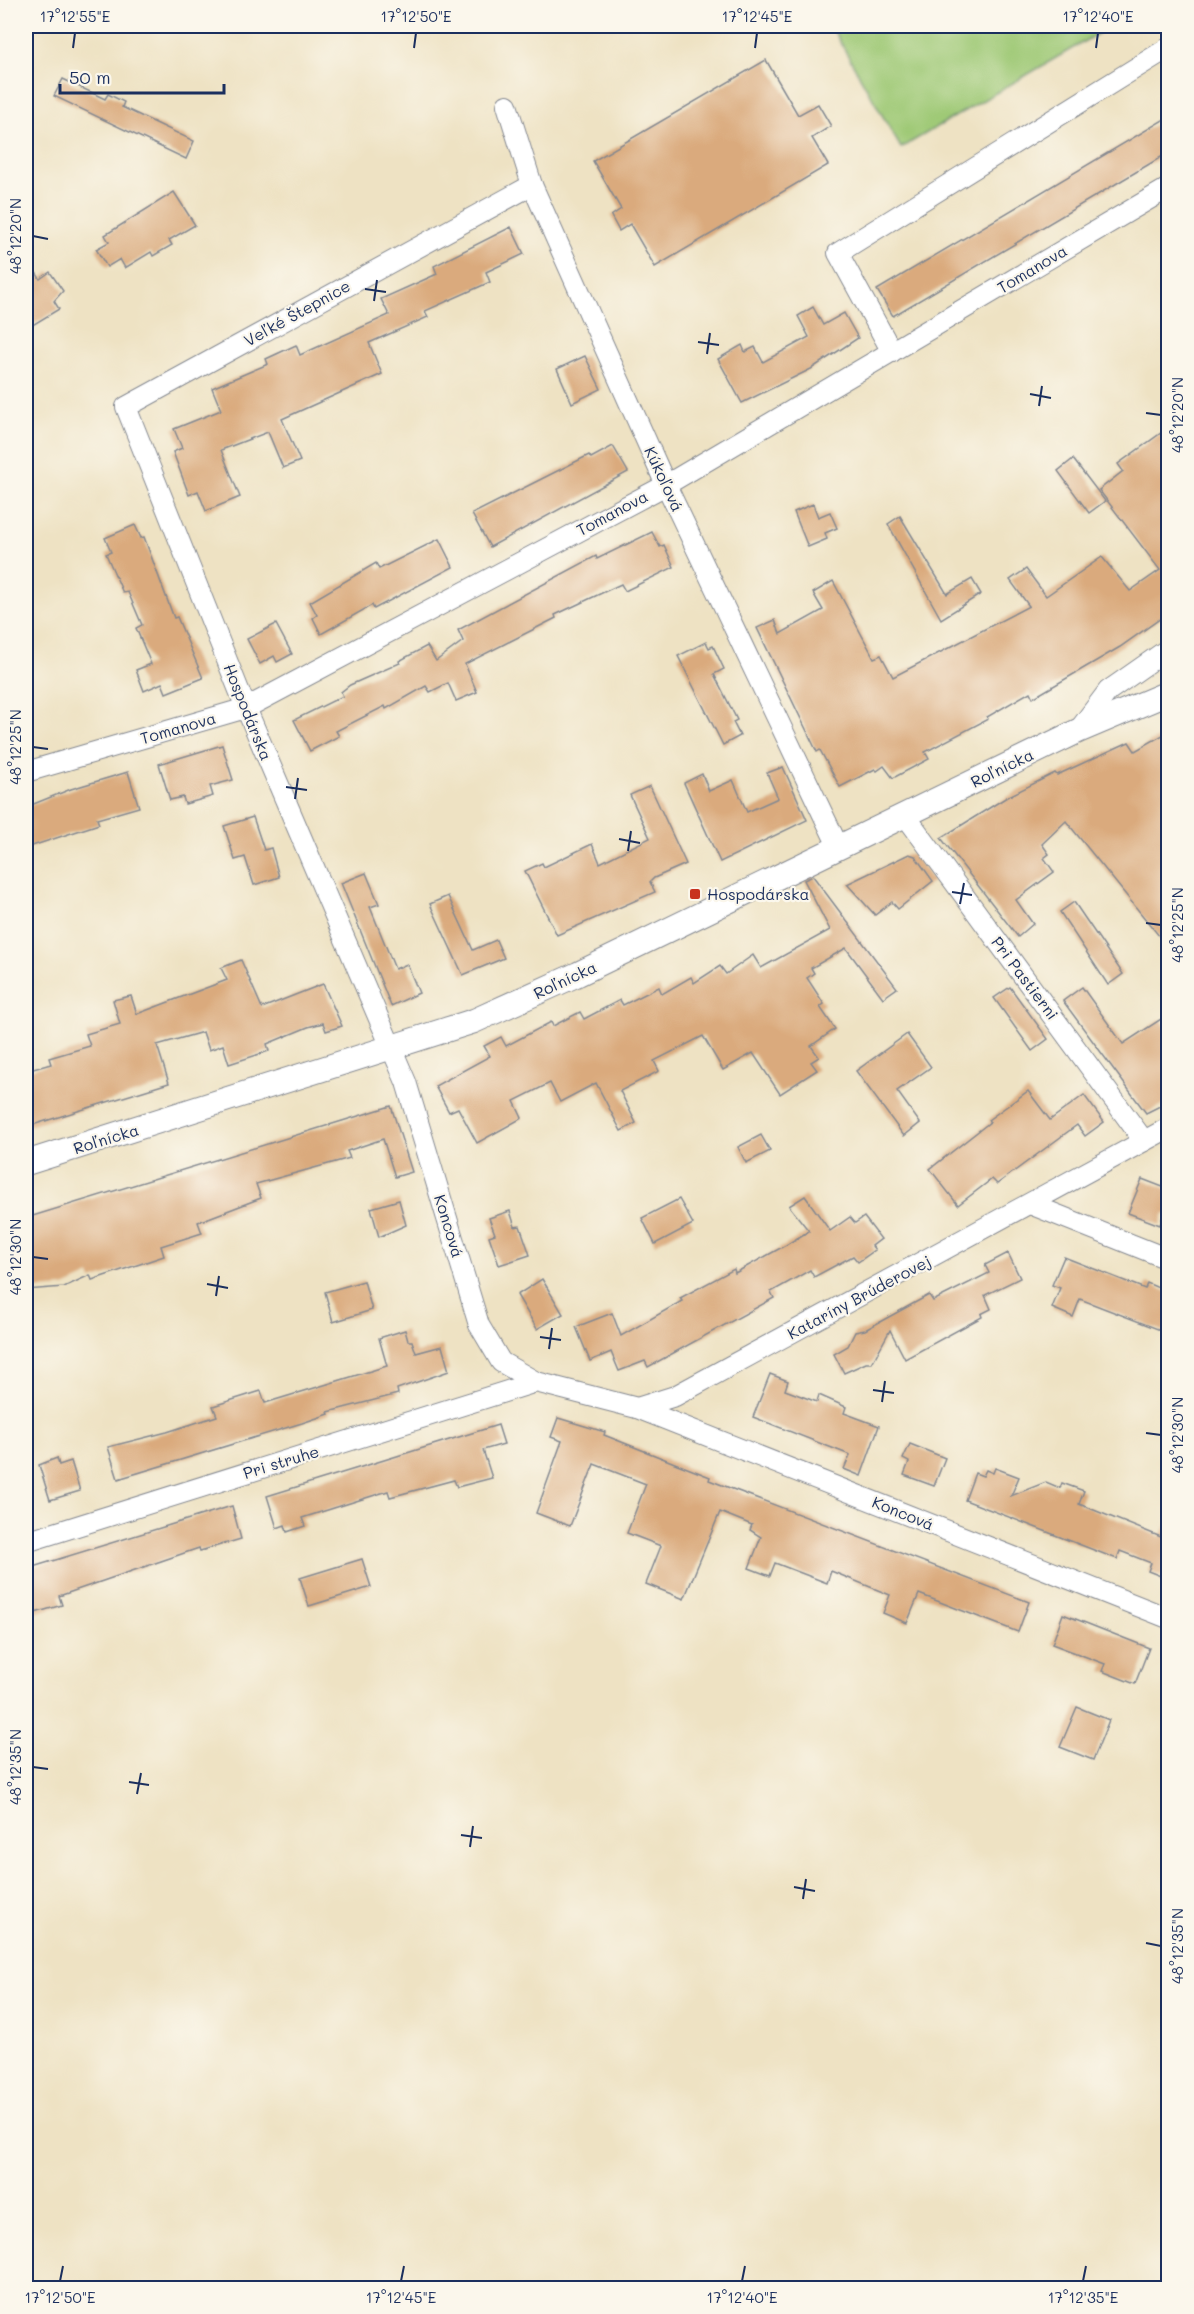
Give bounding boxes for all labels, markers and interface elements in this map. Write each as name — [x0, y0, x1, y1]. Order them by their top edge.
text: 17°12'55"E — [40, 6, 111, 26]
text: 17°12'50"E — [380, 6, 452, 26]
text: 17°12'45"E — [722, 6, 793, 26]
text: 17°12'40"E — [1062, 6, 1134, 26]
scale bar — [60, 57, 224, 95]
text: 50 m — [69, 65, 111, 89]
text: 48°12'20"N — [5, 198, 25, 274]
street label: Tomanova — [993, 239, 1071, 298]
street label: Veľké Štepnice — [240, 275, 354, 350]
text: 48°12'20"N — [1167, 377, 1187, 453]
street label: Kúkoľová — [640, 443, 689, 515]
street label: Tomanova — [572, 485, 651, 540]
street label: Hospodárska — [220, 660, 277, 763]
street label: Tomanova — [138, 707, 218, 748]
text: 48°12'25"N — [5, 709, 25, 785]
street label: Roľnícka — [967, 743, 1037, 792]
place label: Hospodárska — [707, 883, 809, 904]
marker: Hospodárska — [688, 887, 702, 901]
text: 48°12'25"N — [1167, 887, 1187, 963]
street label: Pri Pastierni — [987, 932, 1064, 1024]
street label: Roľnícka — [530, 956, 600, 1003]
street label: Roľnícka — [71, 1119, 141, 1158]
street label: Koncová — [430, 1192, 469, 1260]
text: 48°12'30"N — [5, 1219, 25, 1295]
street label: Kataríny Brúderovej — [783, 1250, 934, 1343]
text: 48°12'30"N — [1167, 1397, 1187, 1473]
street label: Pri struhe — [240, 1440, 321, 1483]
street label: Koncová — [869, 1491, 937, 1534]
text: 48°12'35"N — [5, 1729, 25, 1805]
text: 48°12'35"N — [1167, 1908, 1187, 1984]
text: 17°12'50"E — [24, 2287, 96, 2307]
text: 17°12'45"E — [366, 2287, 437, 2307]
text: 17°12'40"E — [706, 2287, 778, 2307]
text: 17°12'35"E — [1048, 2287, 1119, 2307]

